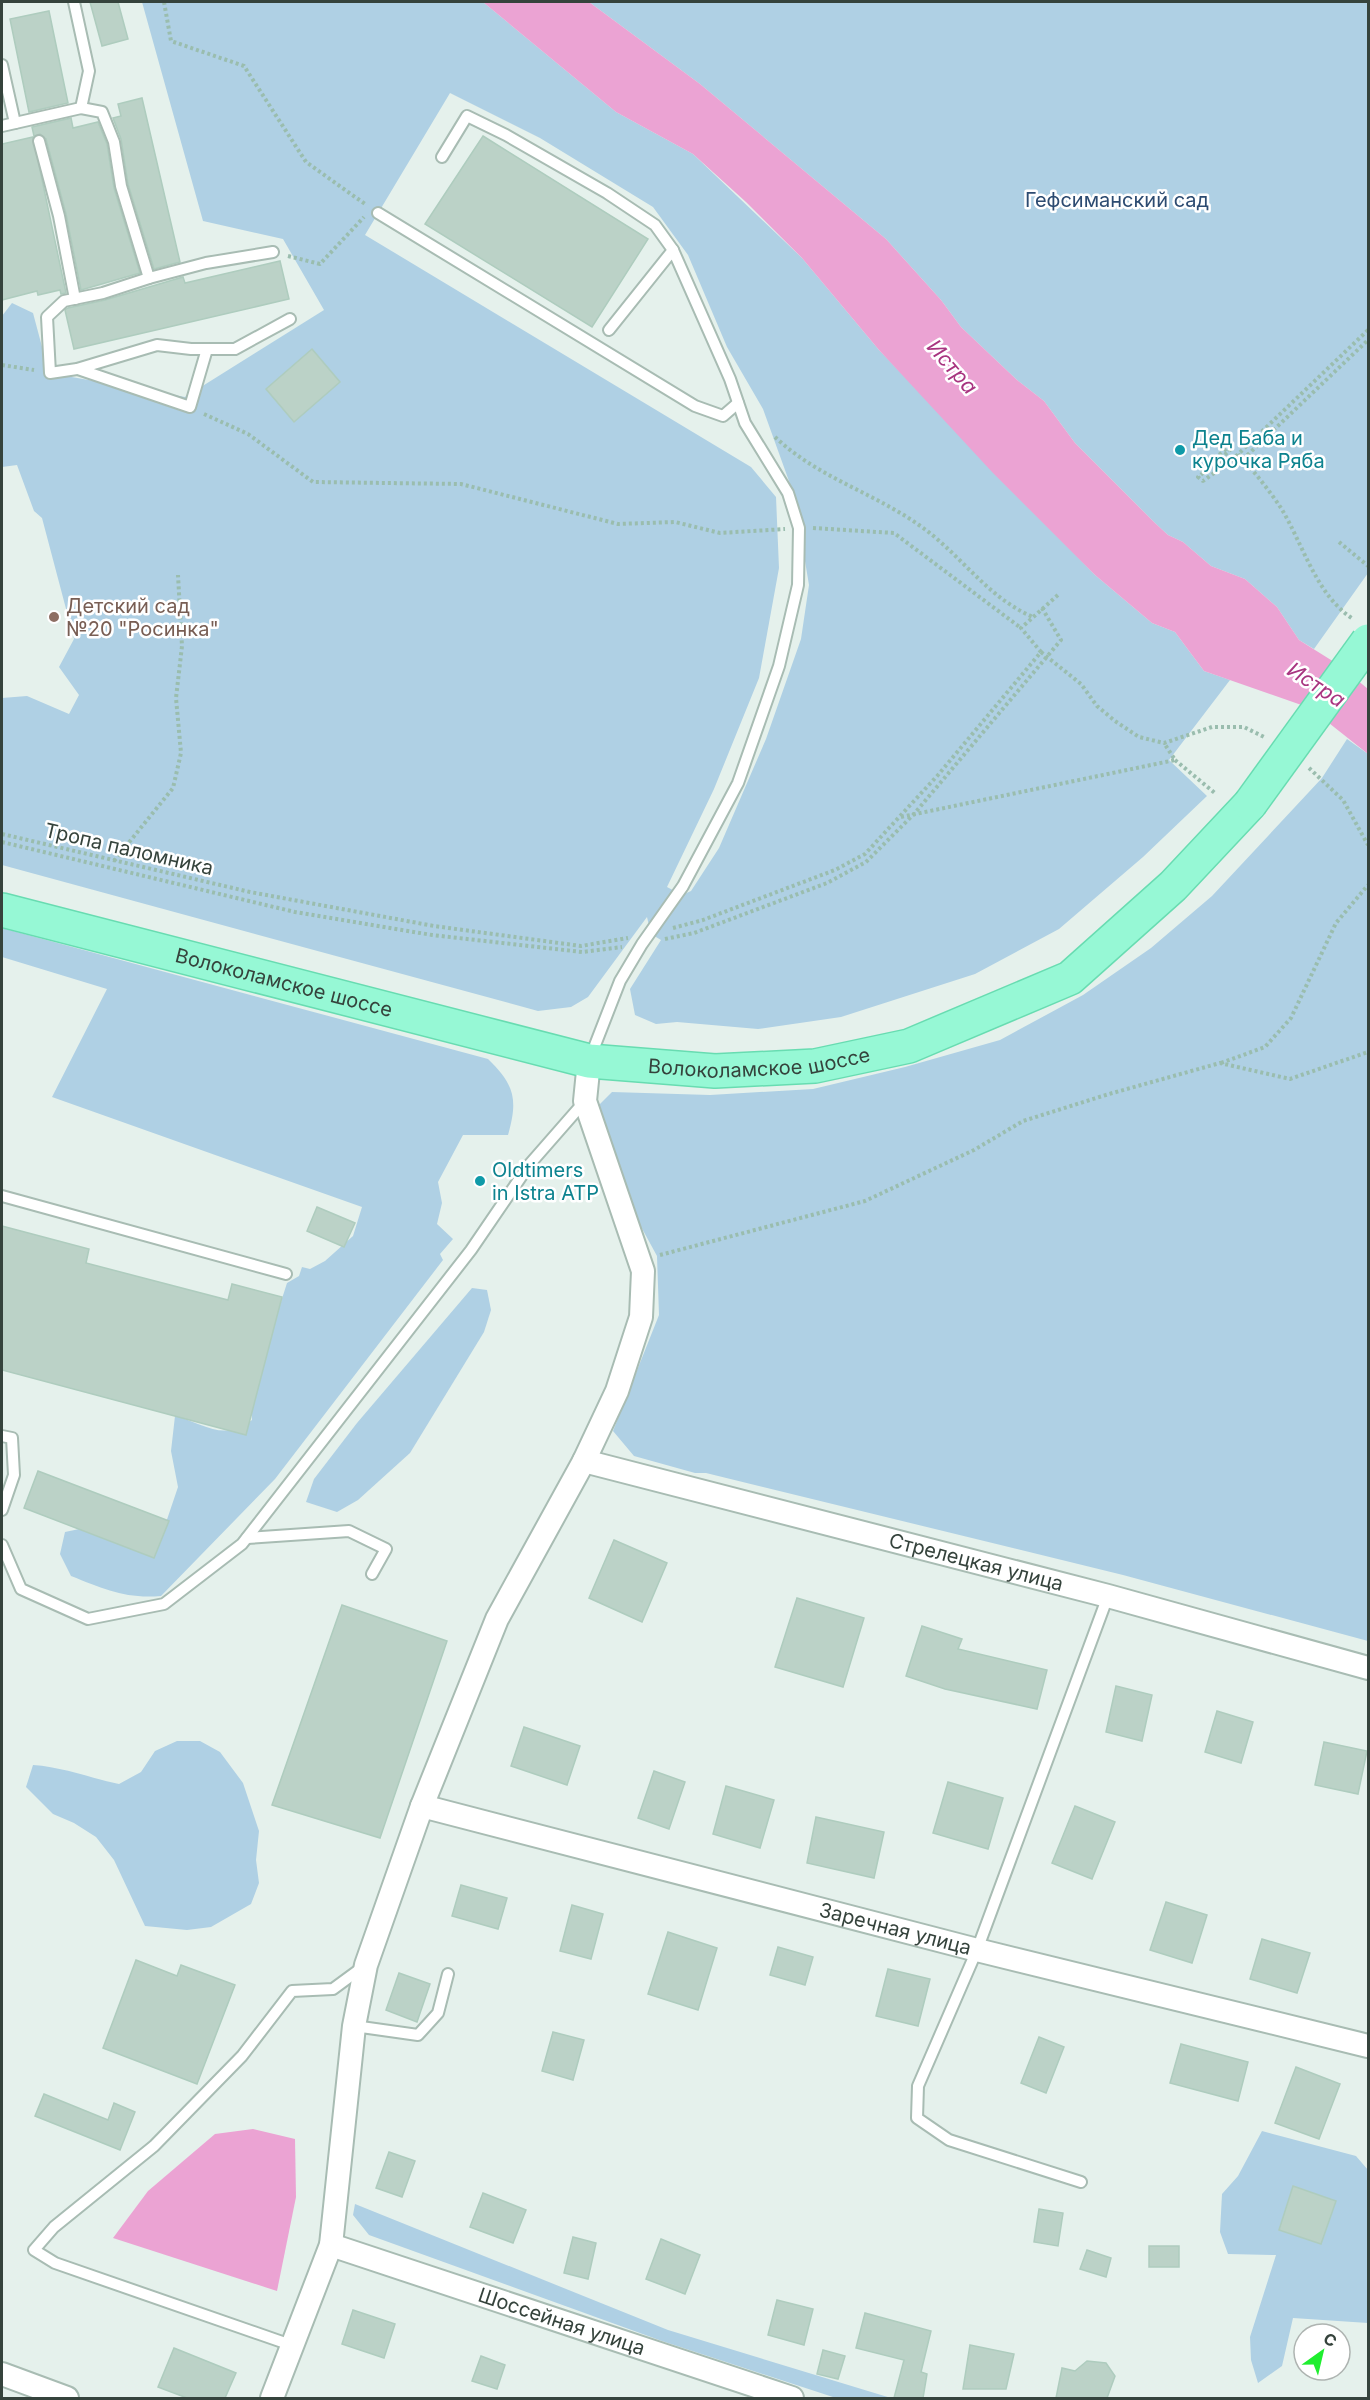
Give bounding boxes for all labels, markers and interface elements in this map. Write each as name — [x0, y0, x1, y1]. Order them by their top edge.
park label: Гефсиманский сад — [1025, 188, 1209, 212]
water label: Истра — [922, 334, 983, 399]
place label: Дед Баба и курочка Ряба — [1192, 426, 1325, 473]
marker: Дед Баба и курочка Ряба — [1173, 443, 1187, 457]
place label: Детский сад №20 "Росинка" — [66, 594, 219, 641]
marker: Детский сад №20 "Росинка" — [47, 610, 61, 624]
water label: Истра — [1283, 657, 1350, 713]
street label: Тропа паломника — [42, 818, 216, 880]
street label: Волоколамское шоссе — [173, 943, 395, 1022]
street label: Волоколамское шоссе — [647, 1043, 872, 1083]
place label: Oldtimers in Istra ATP — [492, 1158, 599, 1205]
marker: Oldtimers in Istra ATP — [473, 1174, 487, 1188]
street label: Стрелецкая улица — [887, 1528, 1066, 1596]
street label: Заречная улица — [817, 1898, 974, 1960]
street label: Шоссейная улица — [475, 2283, 648, 2360]
north arrow — [1292, 2322, 1352, 2382]
text: С — [1320, 2328, 1341, 2351]

